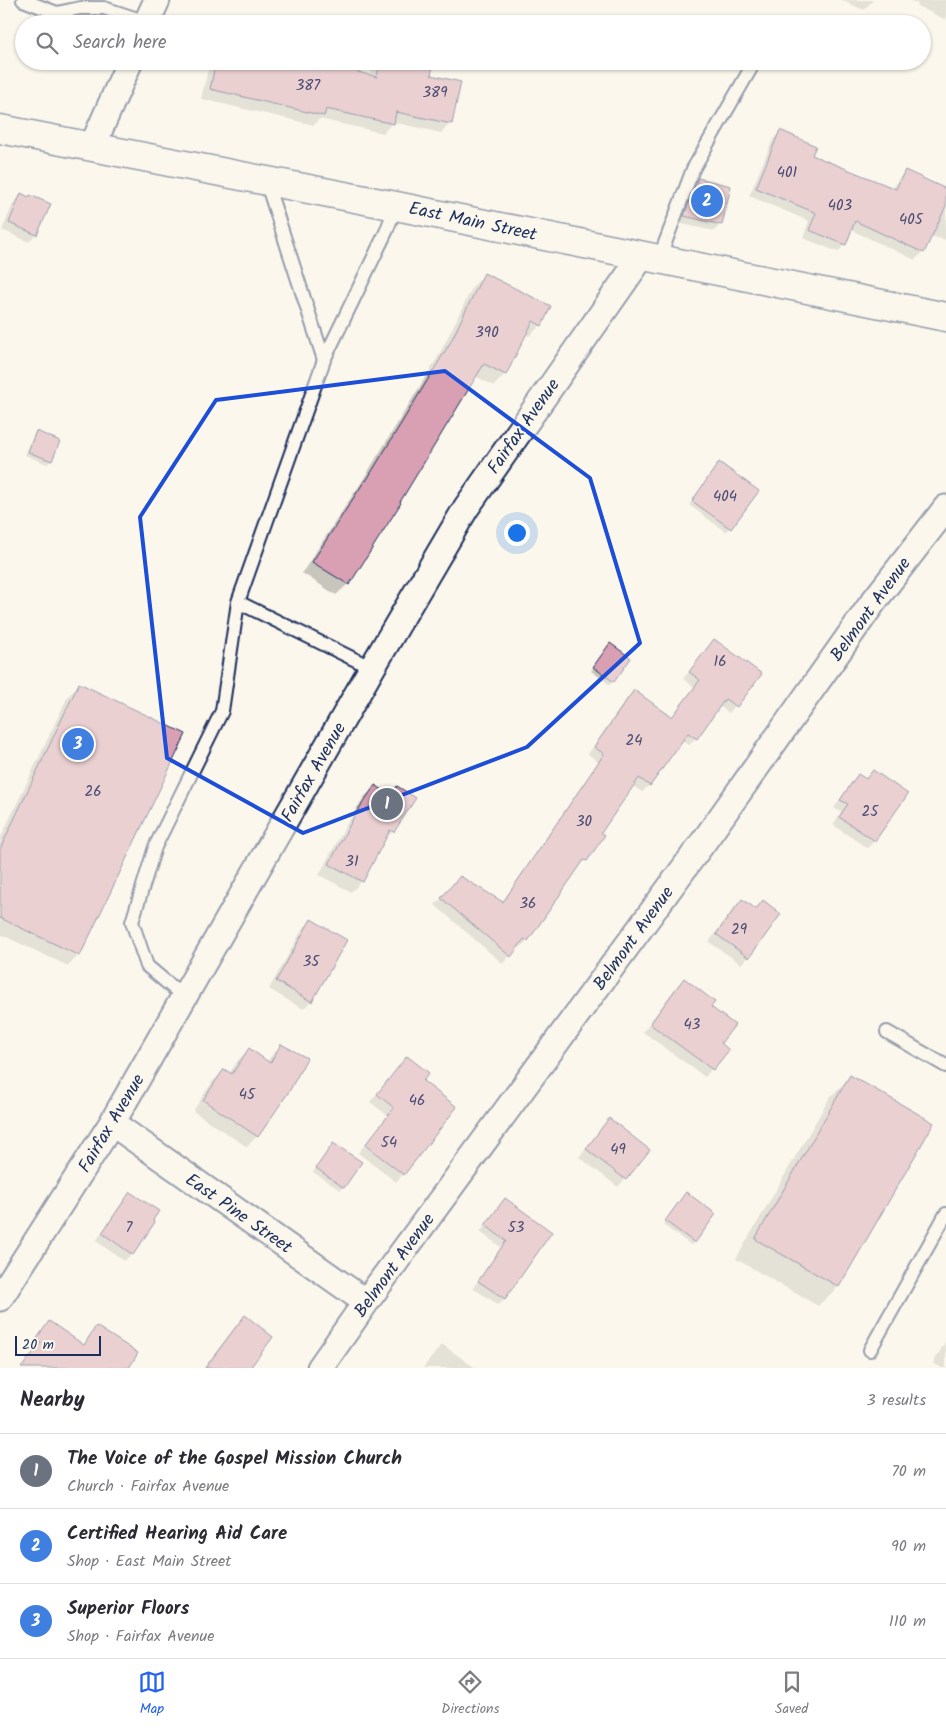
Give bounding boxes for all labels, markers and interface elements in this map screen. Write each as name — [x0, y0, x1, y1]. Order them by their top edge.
search box — [15, 15, 931, 70]
text: Search here — [73, 28, 167, 58]
icon: search — [33, 29, 61, 57]
house number: 387 — [296, 74, 321, 98]
house number: 389 — [423, 81, 448, 105]
house number: 401 — [777, 161, 798, 185]
pin: 2 — [691, 182, 723, 220]
house number: 403 — [828, 194, 853, 218]
street label: East Main Street — [406, 195, 540, 250]
house number: 405 — [899, 208, 924, 232]
house number: 390 — [475, 321, 499, 345]
street label: Fairfax Avenue — [480, 373, 568, 481]
house number: 404 — [713, 485, 737, 509]
your location — [504, 520, 530, 546]
street label: Belmont Avenue — [823, 552, 919, 668]
house number: 16 — [713, 650, 727, 674]
street label: Fairfax Avenue — [274, 717, 355, 828]
pin: 3 — [62, 725, 94, 763]
house number: 24 — [626, 729, 642, 753]
house number: 26 — [84, 780, 102, 804]
pin: 1 — [371, 785, 403, 823]
house number: 25 — [862, 800, 879, 824]
house number: 30 — [576, 810, 593, 834]
house number: 31 — [345, 850, 359, 874]
street label: Belmont Avenue — [586, 881, 682, 997]
house number: 36 — [520, 892, 536, 916]
house number: 29 — [731, 918, 748, 942]
house number: 35 — [303, 950, 320, 974]
house number: 43 — [684, 1013, 701, 1037]
street label: Fairfax Avenue — [71, 1069, 153, 1179]
house number: 45 — [239, 1083, 256, 1107]
house number: 46 — [409, 1089, 425, 1113]
house number: 54 — [381, 1131, 397, 1155]
house number: 49 — [610, 1138, 626, 1162]
street label: East Pine Street — [178, 1166, 299, 1263]
street label: Belmont Avenue — [347, 1208, 443, 1324]
house number: 7 — [126, 1216, 134, 1240]
house number: 53 — [508, 1216, 525, 1240]
scale bar — [15, 1333, 101, 1356]
text: 20 m — [22, 1334, 54, 1356]
text: Nearby — [20, 1384, 85, 1417]
text: 3 results — [867, 1388, 926, 1413]
text: The Voice of the Gospel Mission Church — [67, 1444, 402, 1474]
text: 1 — [34, 1459, 38, 1484]
text: 70 m — [891, 1459, 926, 1484]
text: Church · Fairfax Avenue — [67, 1474, 229, 1499]
text: Certified Hearing Aid Care — [67, 1519, 287, 1549]
text: 2 — [31, 1534, 41, 1559]
text: 90 m — [891, 1534, 926, 1559]
text: Shop · East Main Street — [67, 1549, 231, 1574]
text: Superior Floors — [67, 1594, 189, 1624]
text: 3 — [32, 1609, 40, 1634]
text: 110 m — [889, 1609, 926, 1634]
text: Shop · Fairfax Avenue — [67, 1624, 214, 1649]
tab: Map — [138, 1668, 166, 1720]
tab: Directions — [441, 1668, 499, 1720]
tab: Saved — [775, 1668, 808, 1720]

